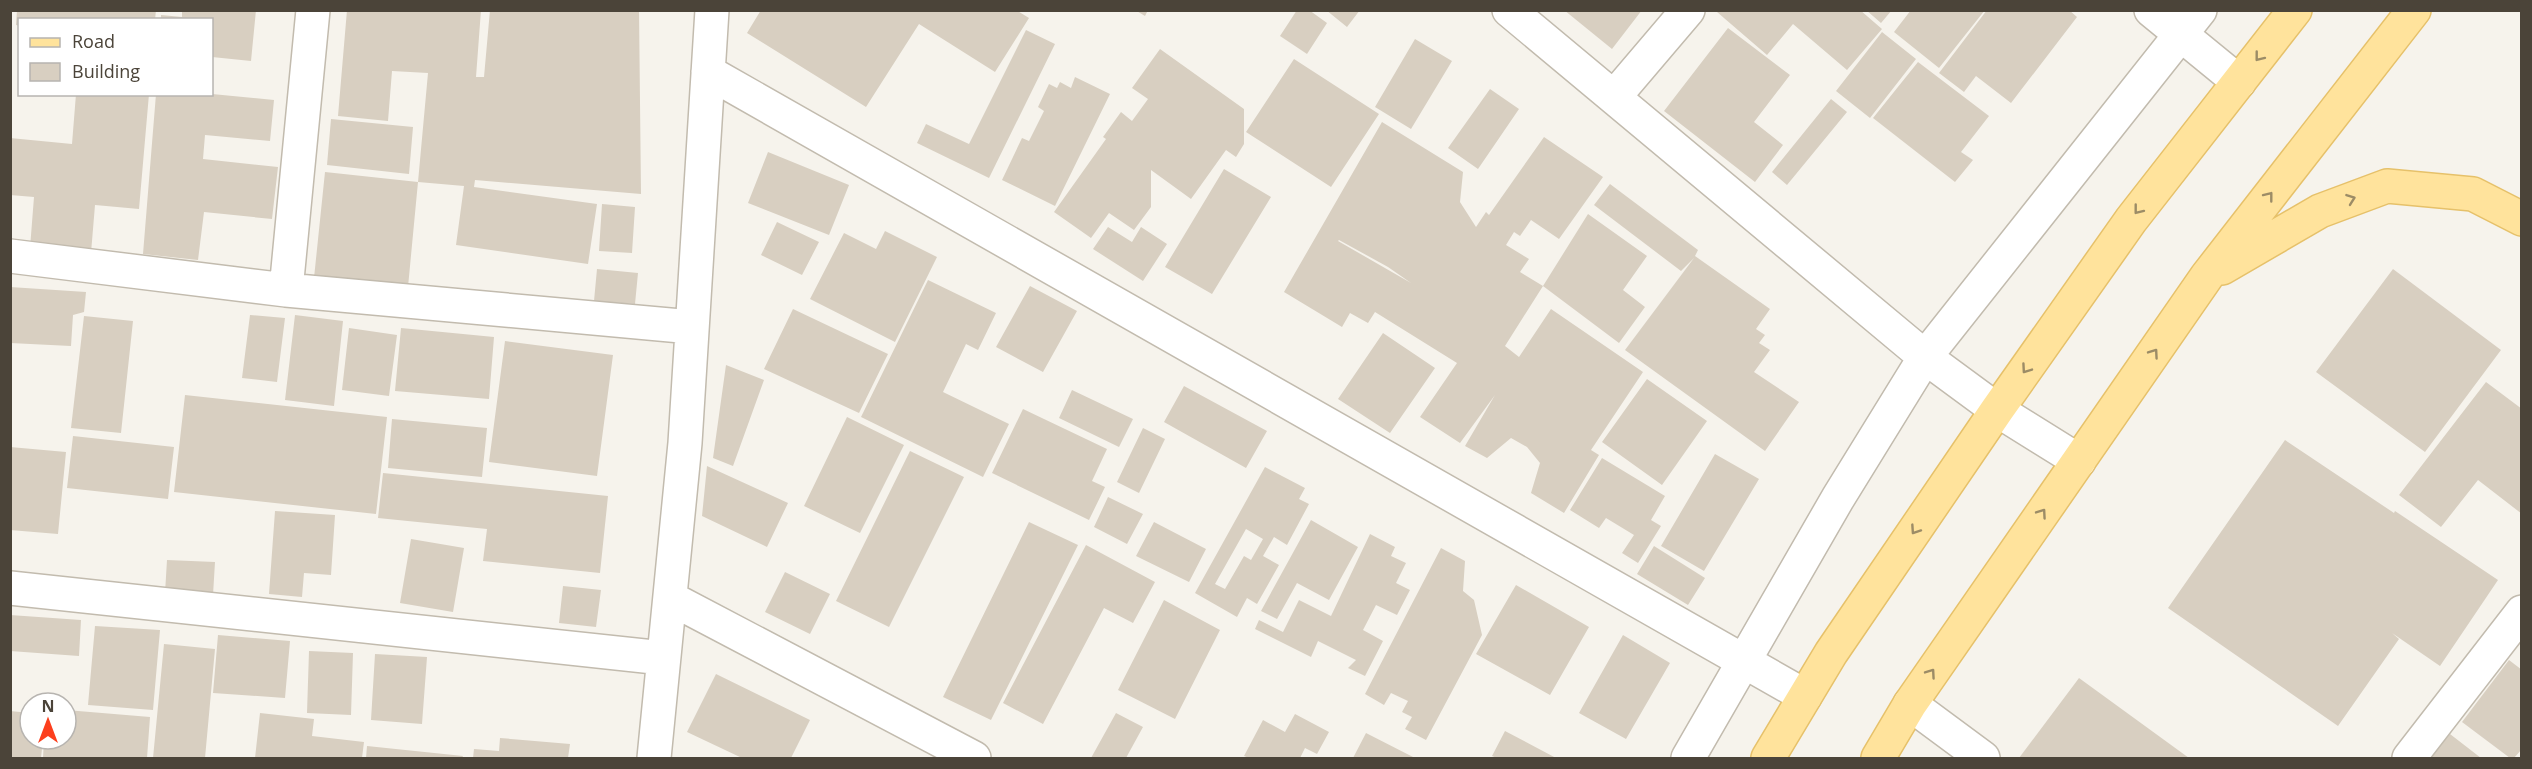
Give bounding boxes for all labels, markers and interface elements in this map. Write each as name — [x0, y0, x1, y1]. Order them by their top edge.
legend — [18, 18, 213, 96]
text: Road — [72, 29, 115, 53]
one-way arrow — [2255, 50, 2266, 61]
text: Building — [72, 59, 140, 83]
one-way arrow — [2262, 192, 2273, 203]
one-way arrow — [2345, 194, 2356, 207]
one-way arrow — [2135, 203, 2146, 214]
one-way arrow — [2147, 349, 2158, 360]
one-way arrow — [2022, 363, 2033, 374]
one-way arrow — [2035, 509, 2046, 520]
one-way arrow — [1911, 523, 1922, 534]
one-way arrow — [1924, 669, 1935, 680]
north arrow — [18, 691, 78, 751]
text: N — [41, 695, 55, 717]

